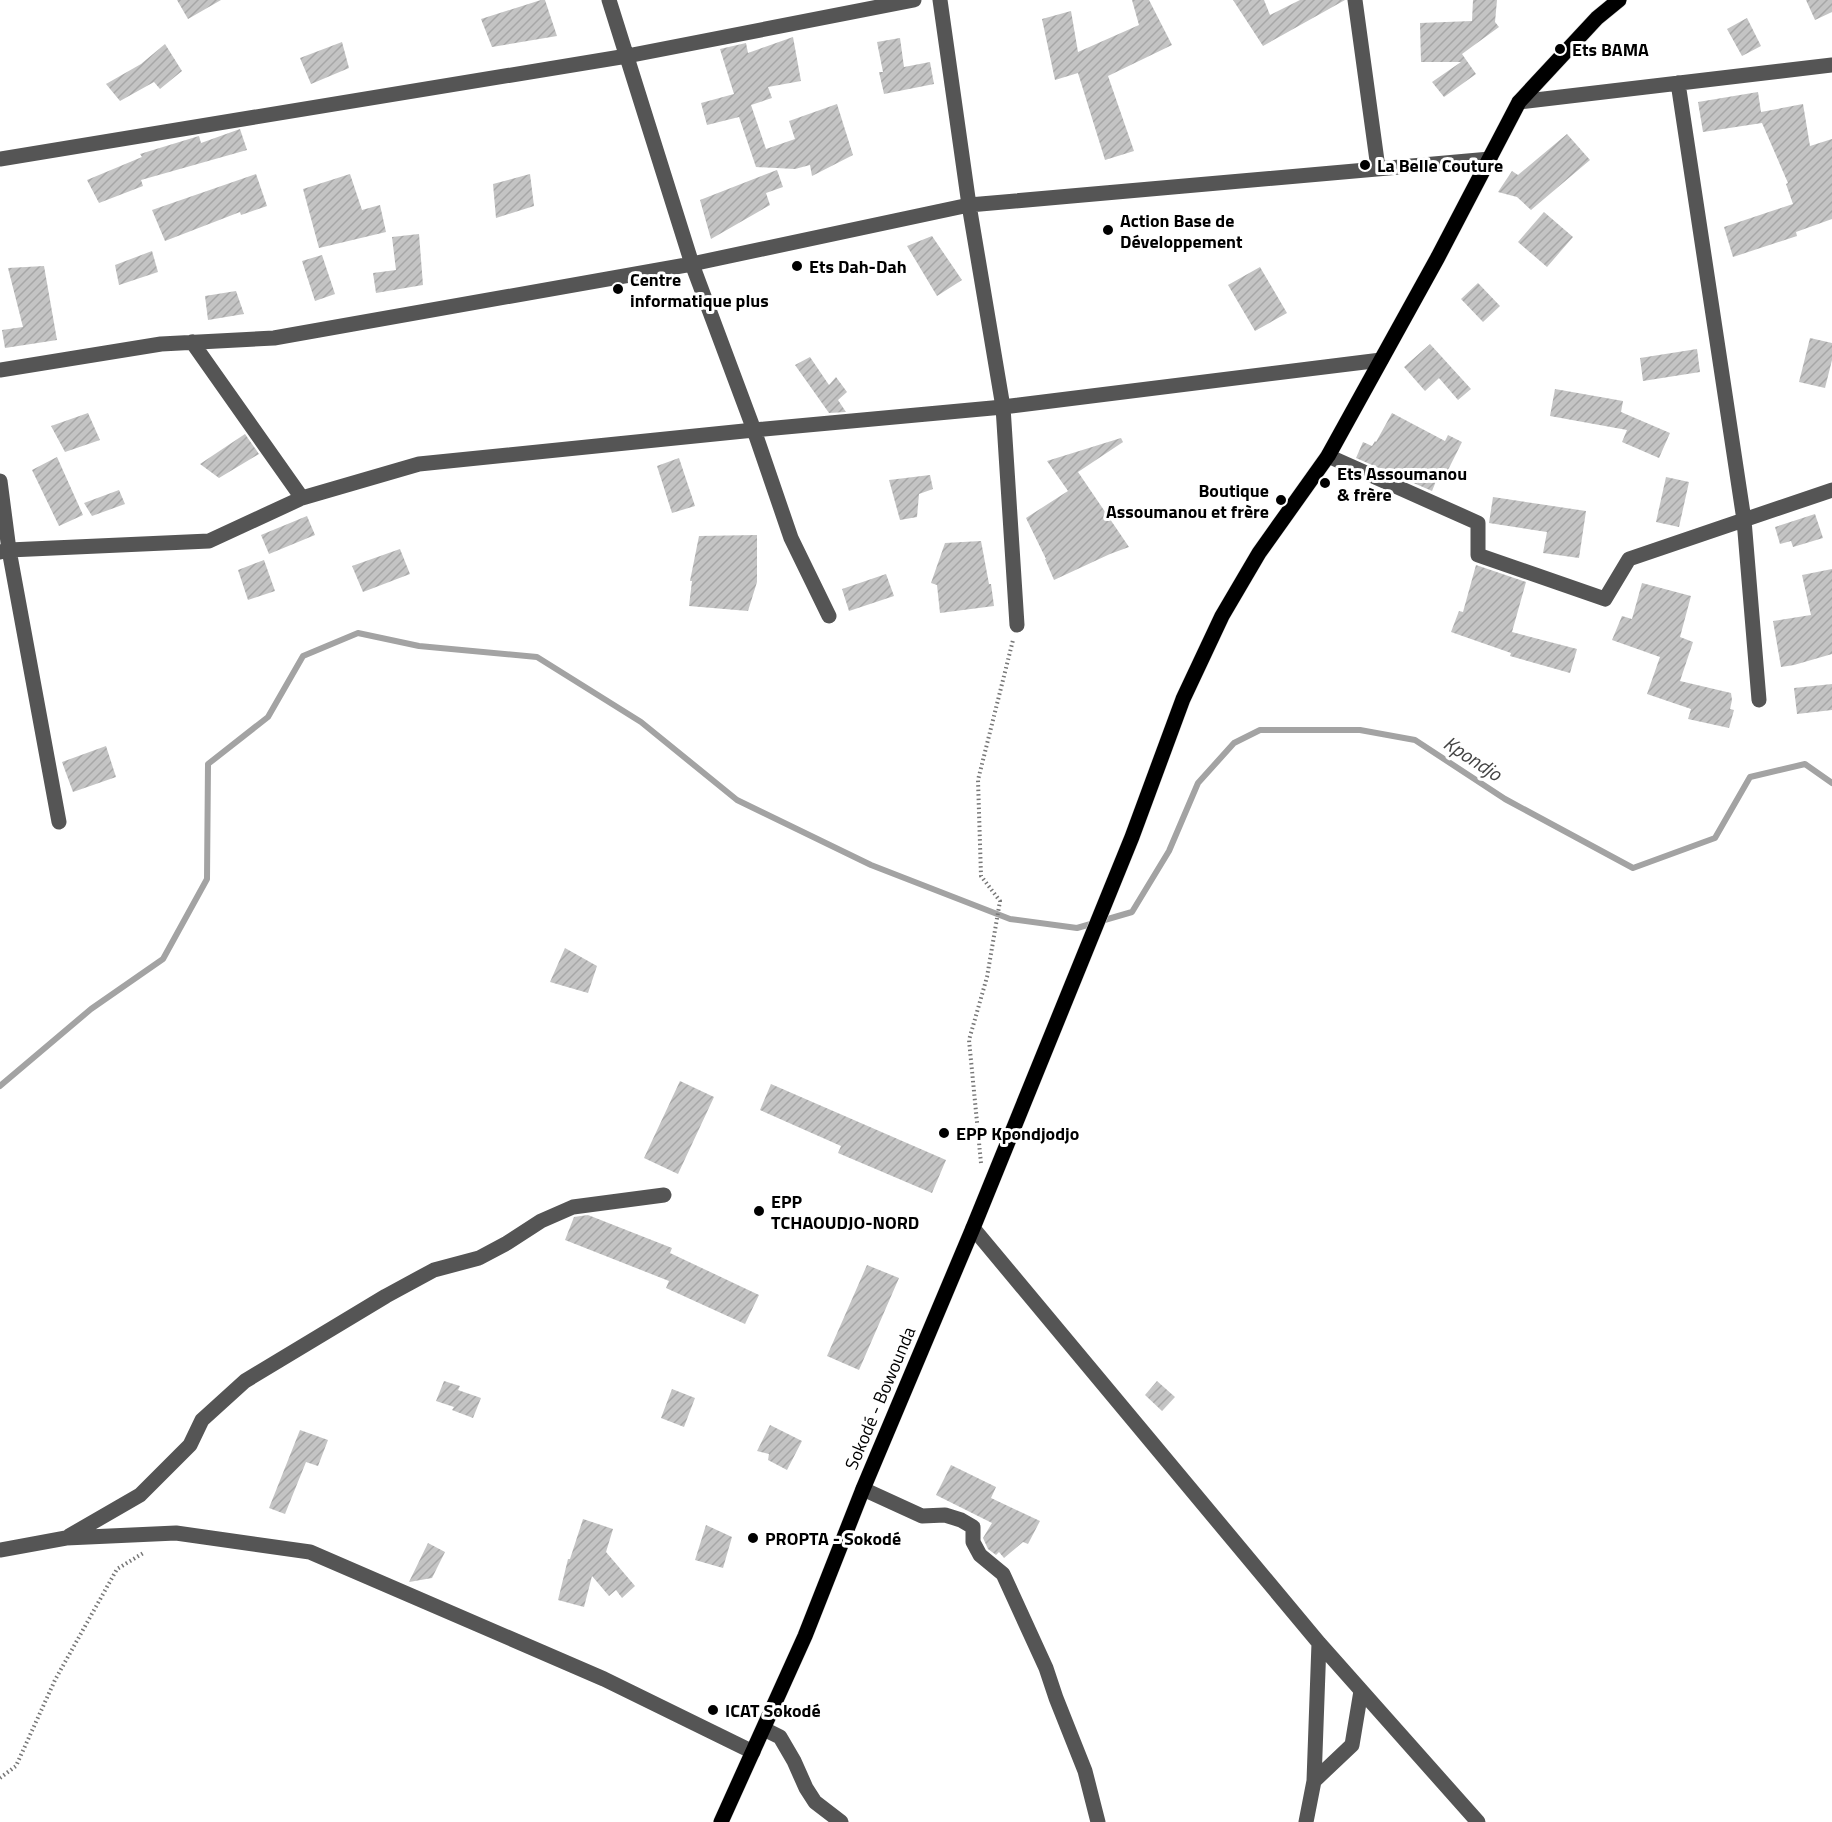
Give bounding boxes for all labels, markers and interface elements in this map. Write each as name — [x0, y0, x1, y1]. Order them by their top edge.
place label: Ets BAMA — [1572, 36, 1649, 63]
marker: Ets BAMA — [1553, 42, 1567, 56]
place label: La Belle Couture — [1377, 152, 1503, 179]
marker: La Belle Couture — [1358, 158, 1372, 172]
place label: Action Base de Développement — [1120, 207, 1243, 255]
marker: Action Base de Développement — [1101, 223, 1115, 237]
place label: Ets Dah-Dah — [809, 253, 907, 280]
marker: Ets Dah-Dah — [790, 259, 804, 273]
place label: Centre informatique plus — [630, 266, 769, 314]
marker: Centre informatique plus — [611, 282, 625, 296]
place label: Ets Assoumanou & frère — [1337, 460, 1467, 508]
marker: Ets Assoumanou & frère — [1318, 476, 1332, 490]
place label: Boutique Assoumanou et frère — [1106, 477, 1269, 525]
marker: Boutique Assoumanou et frère — [1274, 493, 1288, 507]
water label: Kpondjo — [1438, 728, 1509, 789]
place label: EPP Kpondjodjo — [956, 1120, 1079, 1147]
marker: EPP Kpondjodjo — [937, 1126, 951, 1140]
place label: EPP TCHAOUDJO-NORD — [771, 1188, 919, 1236]
marker: EPP TCHAOUDJO-NORD — [752, 1204, 766, 1218]
street label: Sokodé - Bowounda — [838, 1322, 922, 1474]
place label: PROPTA - Sokodé — [765, 1525, 901, 1552]
marker: PROPTA - Sokodé — [746, 1531, 760, 1545]
place label: ICAT Sokodé — [725, 1697, 821, 1724]
marker: ICAT Sokodé — [706, 1703, 720, 1717]

